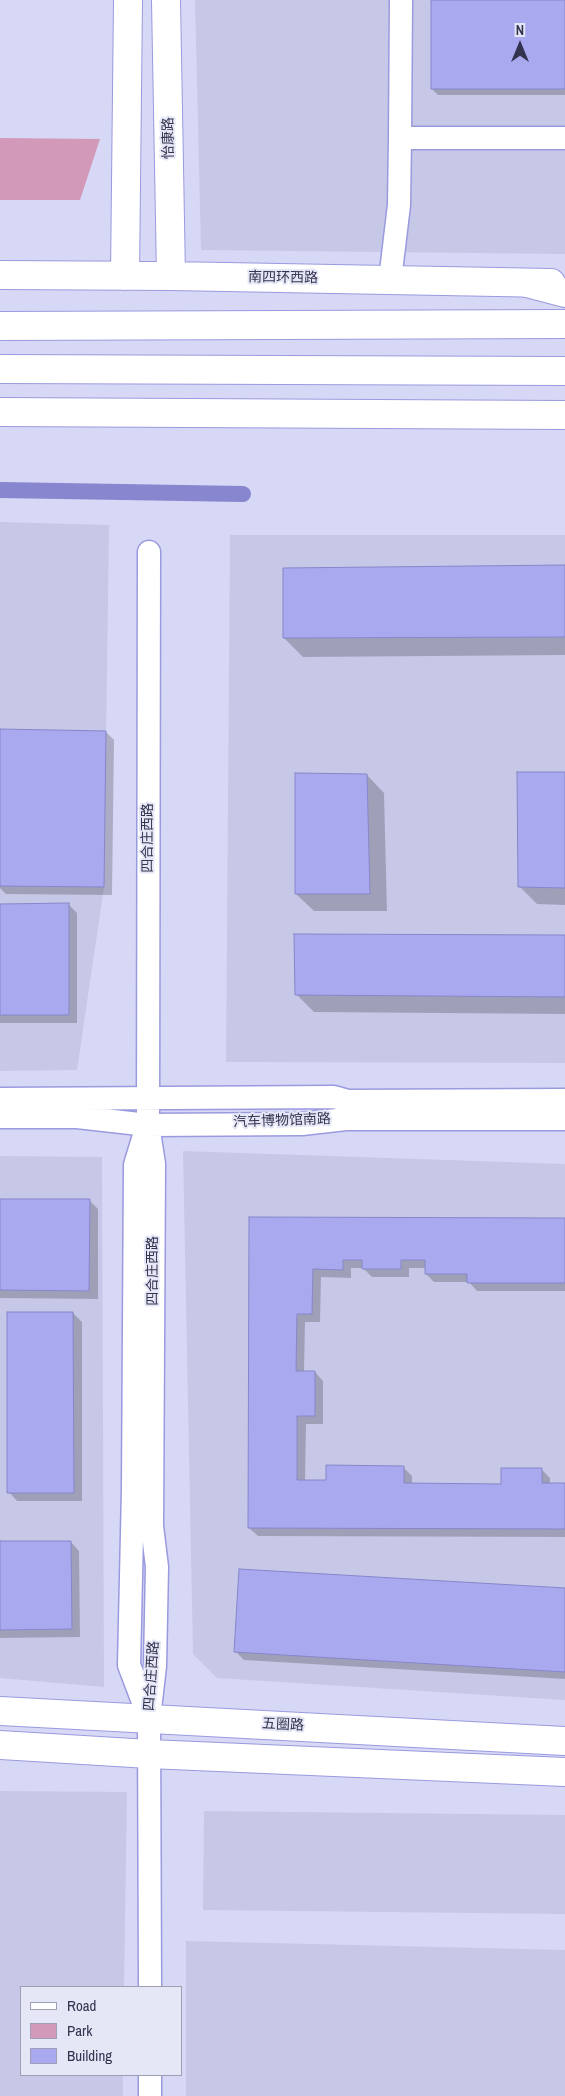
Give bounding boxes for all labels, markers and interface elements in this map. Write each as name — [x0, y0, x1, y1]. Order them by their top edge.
north arrow — [495, 20, 545, 70]
text: N — [516, 21, 524, 39]
street label: 怡康路 — [160, 117, 178, 159]
street label: 南四环西路 — [248, 269, 318, 287]
street label: 四合庄西路 — [140, 803, 156, 873]
street label: 汽车博物馆南路 — [233, 1111, 331, 1131]
street label: 四合庄西路 — [145, 1236, 161, 1306]
street label: 四合庄西路 — [141, 1640, 163, 1712]
street label: 五圈路 — [262, 1716, 304, 1734]
legend — [20, 1986, 182, 2076]
text: Road — [67, 1995, 96, 2016]
text: Park — [67, 2020, 92, 2041]
text: Building — [67, 2045, 112, 2066]

